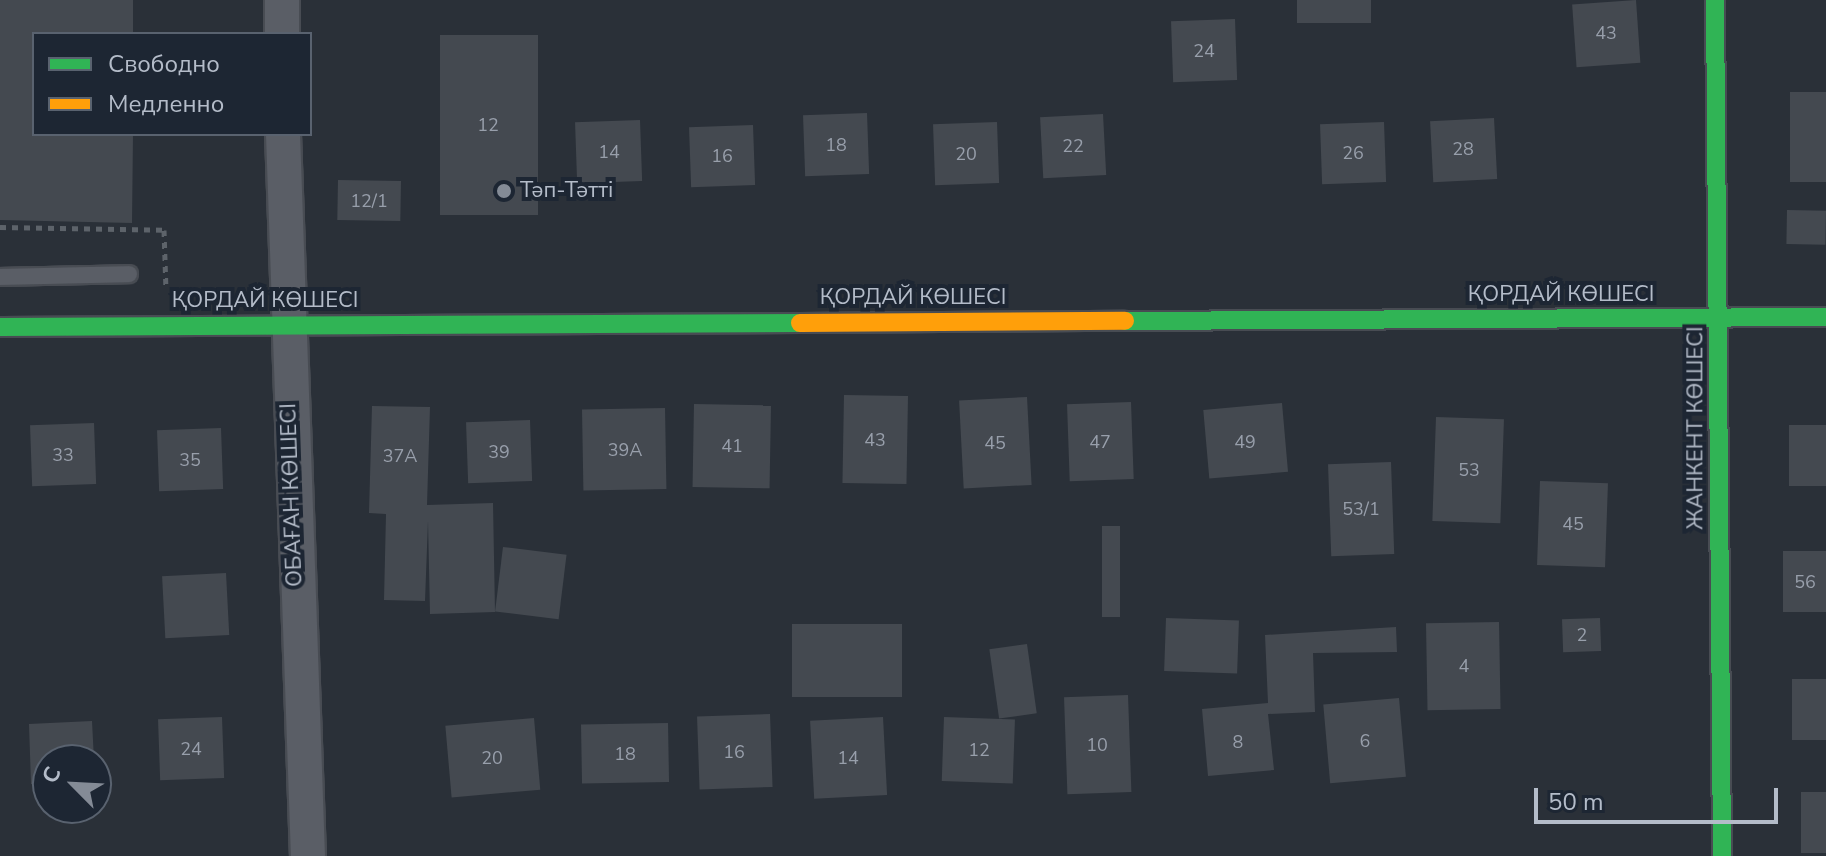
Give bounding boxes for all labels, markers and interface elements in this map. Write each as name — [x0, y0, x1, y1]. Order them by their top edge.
house number: 43 — [1595, 22, 1617, 44]
legend — [32, 32, 312, 136]
house number: 24 — [1193, 40, 1215, 62]
text: Свободно — [108, 48, 220, 80]
text: Медленно — [108, 88, 224, 120]
house number: 12 — [477, 114, 499, 136]
house number: 18 — [825, 134, 847, 156]
house number: 22 — [1062, 135, 1084, 157]
house number: 28 — [1452, 138, 1474, 160]
house number: 14 — [598, 141, 620, 163]
house number: 26 — [1342, 142, 1364, 164]
house number: 20 — [955, 143, 977, 165]
house number: 16 — [711, 145, 733, 167]
place label: Тәп-Тәтті — [520, 178, 613, 204]
marker: Тәп-Тәтті — [495, 182, 513, 200]
house number: 12/1 — [350, 190, 388, 212]
street label: ҚОРДАЙ КӨШЕСІ — [1468, 282, 1654, 308]
street label: ҚОРДАЙ КӨШЕСІ — [820, 285, 1006, 311]
street label: ҚОРДАЙ КӨШЕСІ — [172, 288, 358, 314]
street label: ЖАНКЕНТ КӨШЕСІ — [1683, 326, 1709, 530]
street label: ОБАҒАН КӨШЕСІ — [276, 403, 308, 587]
house number: 43 — [864, 429, 886, 451]
house number: 47 — [1089, 431, 1111, 453]
house number: 49 — [1234, 431, 1256, 453]
house number: 45 — [984, 432, 1006, 454]
house number: 41 — [721, 435, 743, 457]
house number: 39А — [608, 439, 642, 461]
house number: 39 — [488, 441, 510, 463]
house number: 33 — [52, 444, 74, 466]
house number: 37A — [383, 445, 417, 467]
house number: 35 — [179, 449, 201, 471]
house number: 53 — [1458, 459, 1480, 481]
house number: 53/1 — [1342, 498, 1380, 520]
house number: 45 — [1562, 513, 1584, 535]
house number: 56 — [1794, 571, 1816, 593]
house number: 2 — [1577, 624, 1587, 646]
house number: 4 — [1459, 655, 1469, 677]
house number: 6 — [1360, 730, 1370, 752]
house number: 8 — [1233, 731, 1243, 753]
house number: 10 — [1086, 734, 1108, 756]
house number: 24 — [180, 738, 202, 760]
house number: 12 — [968, 739, 990, 761]
house number: 16 — [723, 741, 745, 763]
house number: 18 — [614, 743, 636, 765]
north arrow — [32, 744, 112, 824]
house number: 20 — [481, 747, 503, 769]
house number: 14 — [837, 747, 859, 769]
text: С — [35, 762, 69, 788]
scale bar — [1538, 772, 1782, 822]
text: 50 m — [1548, 786, 1604, 818]

